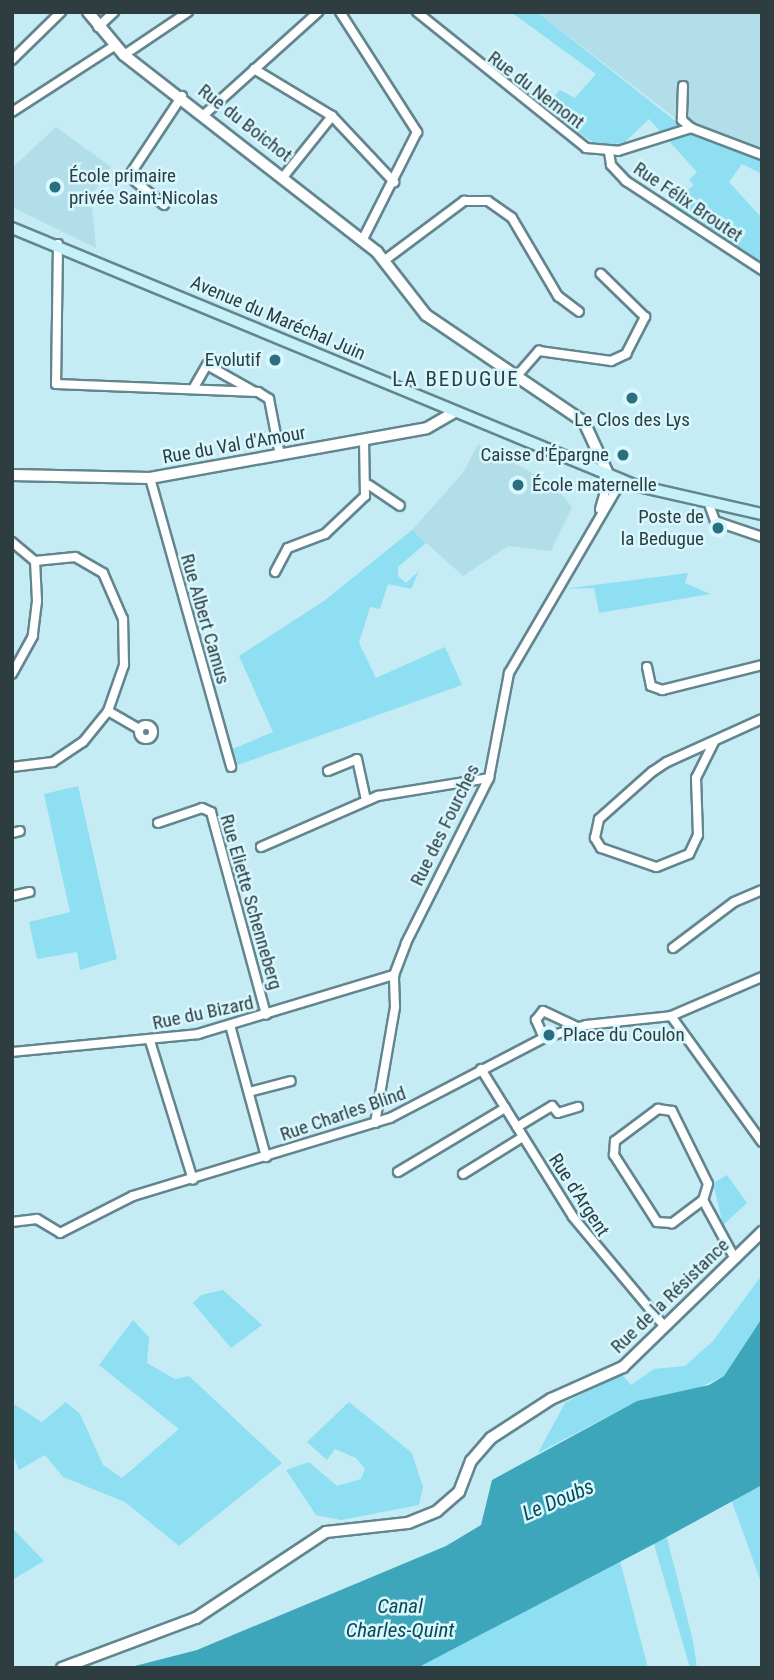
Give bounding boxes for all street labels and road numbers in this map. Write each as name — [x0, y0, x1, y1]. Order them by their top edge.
street label: Rue du Nemont — [483, 46, 589, 134]
street label: Rue du Boichot — [194, 79, 296, 167]
street label: Rue Félix Broutet — [629, 157, 747, 247]
street label: Avenue du Maréchal Juin — [187, 271, 369, 365]
street label: Rue du Val d'Amour — [161, 421, 307, 469]
street label: Rue Albert Camus — [176, 551, 234, 687]
street label: Rue des Fourches — [406, 760, 484, 890]
street label: Rue Eliette Schenneberg — [215, 812, 287, 992]
street label: Rue du Bizard — [150, 991, 256, 1035]
street label: Rue Charles Blind — [277, 1082, 409, 1146]
street label: Rue d'Argent — [544, 1149, 614, 1241]
street label: Rue de la Résistance — [606, 1234, 734, 1358]

